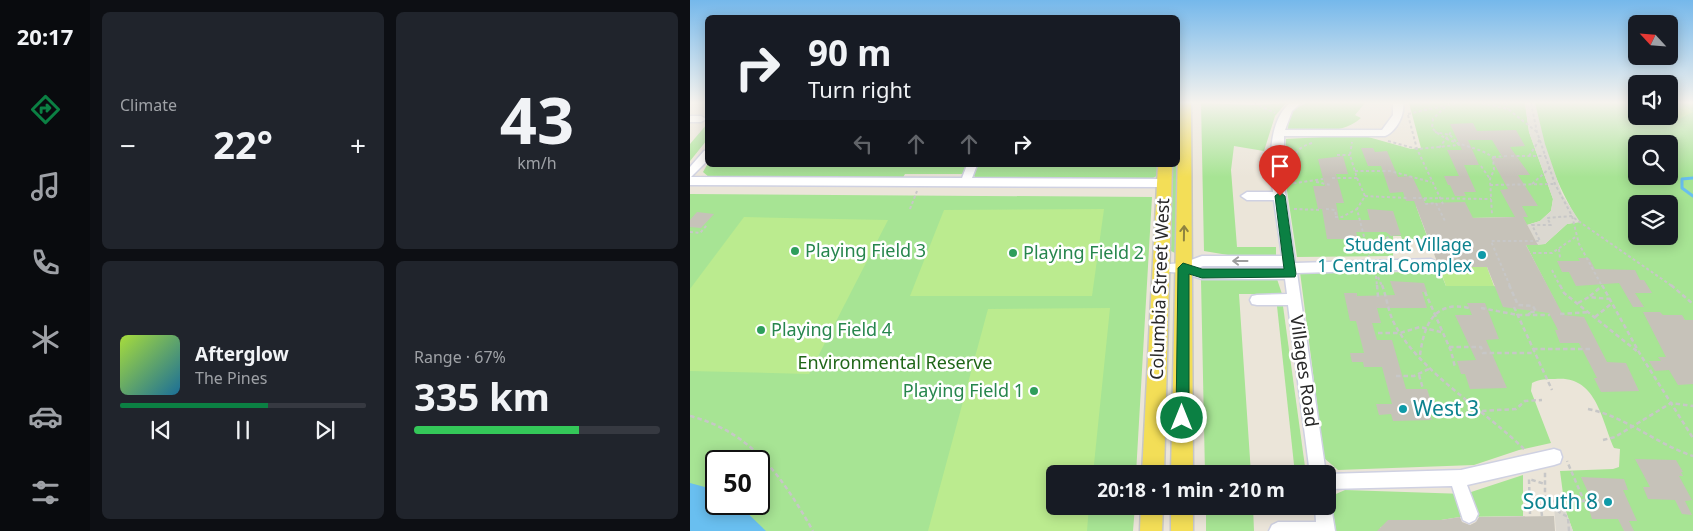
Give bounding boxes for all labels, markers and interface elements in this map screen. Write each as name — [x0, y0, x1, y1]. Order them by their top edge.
north arrow — [1628, 15, 1678, 65]
map controls — [1628, 15, 1678, 245]
text: 20:17 — [17, 21, 73, 51]
text: 90 m — [808, 29, 891, 76]
icon: right — [725, 35, 790, 100]
text: Turn right — [808, 74, 911, 104]
text: 43 — [500, 75, 574, 163]
button: sound — [1628, 75, 1678, 125]
icon: directions — [28, 92, 63, 127]
text: Climate — [120, 94, 177, 116]
text: 22° — [213, 118, 273, 170]
text: − — [120, 126, 136, 164]
text: + — [350, 126, 366, 164]
icon: left — [849, 130, 877, 158]
icon: ahead — [902, 130, 930, 158]
icon: ahead — [955, 130, 983, 158]
icon: right — [1008, 130, 1036, 158]
button: search — [1628, 135, 1678, 185]
pin — [1259, 145, 1301, 196]
text: km/h — [517, 152, 557, 174]
icon: arrive — [1266, 152, 1294, 180]
icon: music — [28, 169, 63, 204]
button: layers — [1628, 195, 1678, 245]
street label: Columbia Street West — [1144, 197, 1174, 380]
one-way arrow — [1179, 225, 1189, 241]
place label: Student Village 1 Central Complex — [1317, 232, 1472, 277]
place label: Playing Field 3 — [805, 238, 926, 262]
place label: Playing Field 2 — [1023, 240, 1144, 264]
icon: phone — [28, 245, 63, 280]
marker: Playing Field 3 — [789, 245, 801, 257]
marker: Playing Field 2 — [1007, 247, 1019, 259]
marker: Student Village 1 Central Complex — [1476, 249, 1488, 261]
one-way arrow — [1232, 256, 1248, 266]
street label: Villages Road — [1285, 313, 1325, 428]
place label: Playing Field 4 — [771, 317, 892, 341]
icon: climate — [28, 322, 63, 357]
marker: Playing Field 4 — [755, 324, 767, 336]
text: Afterglow — [195, 341, 289, 367]
text: Range · 67% — [414, 346, 506, 368]
park label: Environmental Reserve — [798, 350, 992, 374]
text: The Pines — [195, 367, 267, 389]
text: 335 km — [414, 370, 550, 422]
place label: Playing Field 1 — [903, 378, 1024, 402]
marker: Playing Field 1 — [1028, 385, 1040, 397]
position arrow — [1155, 391, 1207, 443]
place label: West 3 — [1413, 394, 1479, 422]
icon: car — [28, 399, 63, 434]
marker: West 3 — [1397, 403, 1409, 415]
icon: previous — [147, 416, 175, 444]
icon: pause — [229, 416, 257, 444]
icon: next — [311, 416, 339, 444]
speed limit sign: 50 — [705, 450, 770, 515]
icon: filters — [28, 475, 63, 510]
text: 20:18 · 1 min · 210 m — [1097, 477, 1285, 503]
place label: South 8 — [1523, 487, 1598, 515]
marker: South 8 — [1602, 496, 1614, 508]

